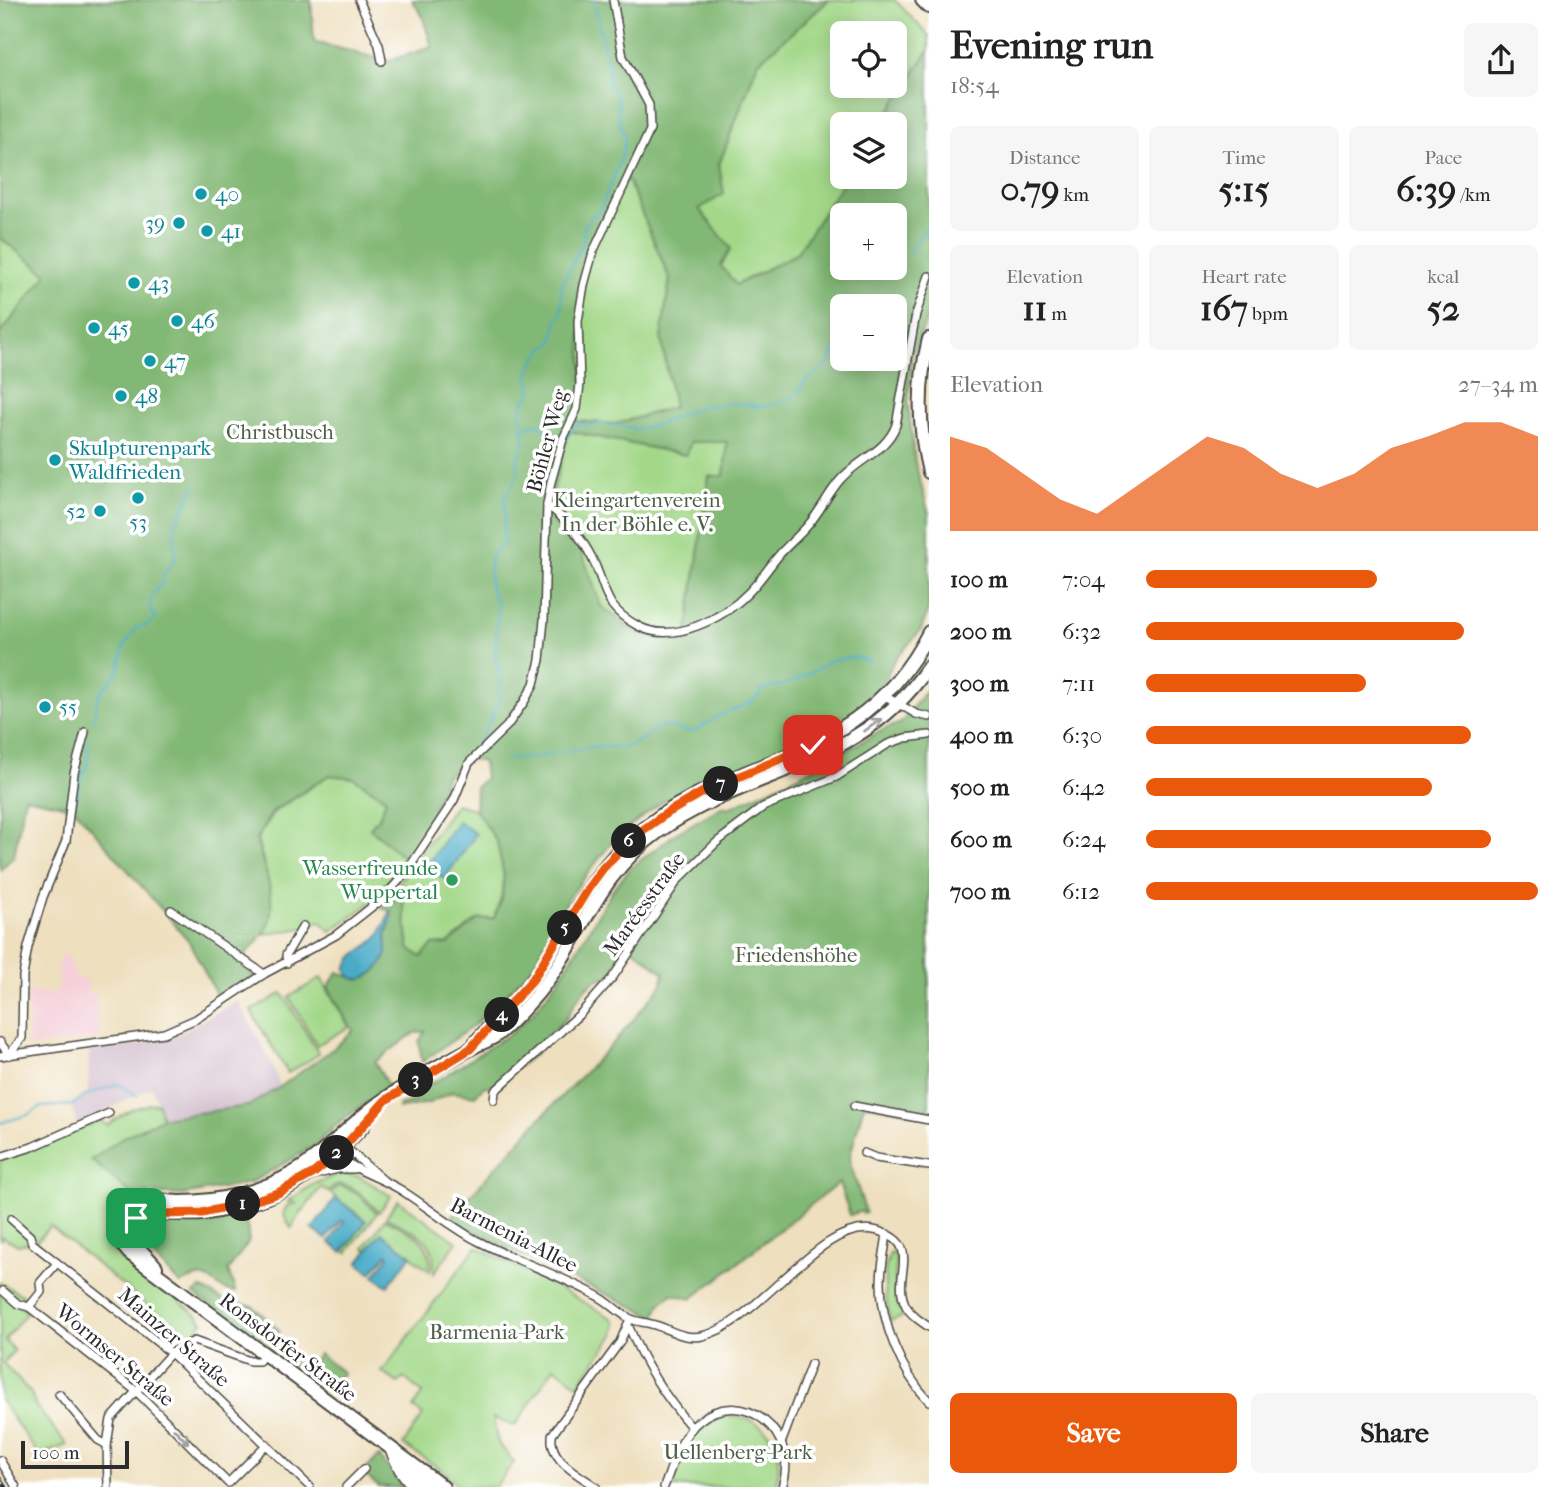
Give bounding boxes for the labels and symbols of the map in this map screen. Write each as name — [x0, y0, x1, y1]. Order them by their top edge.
place label: 40 — [215, 182, 239, 206]
marker: 40 — [193, 186, 209, 202]
place label: 39 — [145, 211, 165, 235]
marker: 39 — [171, 215, 187, 231]
place label: 41 — [221, 219, 241, 243]
marker: 41 — [199, 223, 215, 239]
place label: 43 — [148, 271, 169, 295]
marker: 43 — [126, 275, 142, 291]
place label: 46 — [191, 309, 215, 333]
marker: 46 — [169, 313, 185, 329]
place label: 45 — [108, 316, 129, 340]
marker: 45 — [86, 320, 102, 336]
place label: 47 — [164, 349, 186, 373]
marker: 47 — [142, 353, 158, 369]
place label: 48 — [135, 384, 158, 408]
street label: Böhler Weg — [522, 386, 573, 495]
marker: 48 — [113, 388, 129, 404]
park label: Christbusch — [226, 420, 334, 444]
place label: Skulpturenpark Waldfrieden — [68, 436, 211, 484]
marker: Skulpturenpark Waldfrieden — [47, 452, 63, 468]
park label: Kleingartenverein In der Böhle e. V. — [553, 488, 721, 536]
marker: 53 — [130, 490, 146, 506]
place label: 52 — [66, 499, 86, 523]
marker: 52 — [92, 503, 108, 519]
place label: 53 — [129, 510, 147, 534]
place label: 55 — [59, 695, 77, 719]
marker: 55 — [37, 699, 53, 715]
pin — [783, 715, 843, 775]
one-way arrow — [863, 718, 882, 733]
pin: 7 — [704, 766, 738, 802]
pin: 6 — [612, 824, 646, 858]
street label: Maréesstraße — [598, 848, 690, 960]
place label: Wasserfreunde Wuppertal — [301, 856, 438, 904]
marker: Wasserfreunde Wuppertal — [444, 872, 460, 888]
pin: 5 — [548, 911, 582, 946]
park label: Friedenshöhe — [735, 943, 857, 967]
pin: 4 — [484, 998, 520, 1032]
pin: 3 — [398, 1062, 434, 1098]
pin: 2 — [320, 1136, 354, 1170]
pin: 1 — [226, 1186, 260, 1222]
pin — [106, 1188, 166, 1248]
street label: Barmenia-Allee — [446, 1193, 582, 1277]
street label: Mainzer Straße — [114, 1282, 234, 1392]
street label: Ronsdorfer Straße — [215, 1288, 361, 1406]
street label: Wormser Straße — [50, 1298, 179, 1411]
park label: Barmenia-Park — [429, 1320, 565, 1344]
one-way arrow — [173, 1427, 190, 1444]
scale bar — [21, 1438, 130, 1470]
park label: Uellenberg-Park — [663, 1440, 813, 1464]

